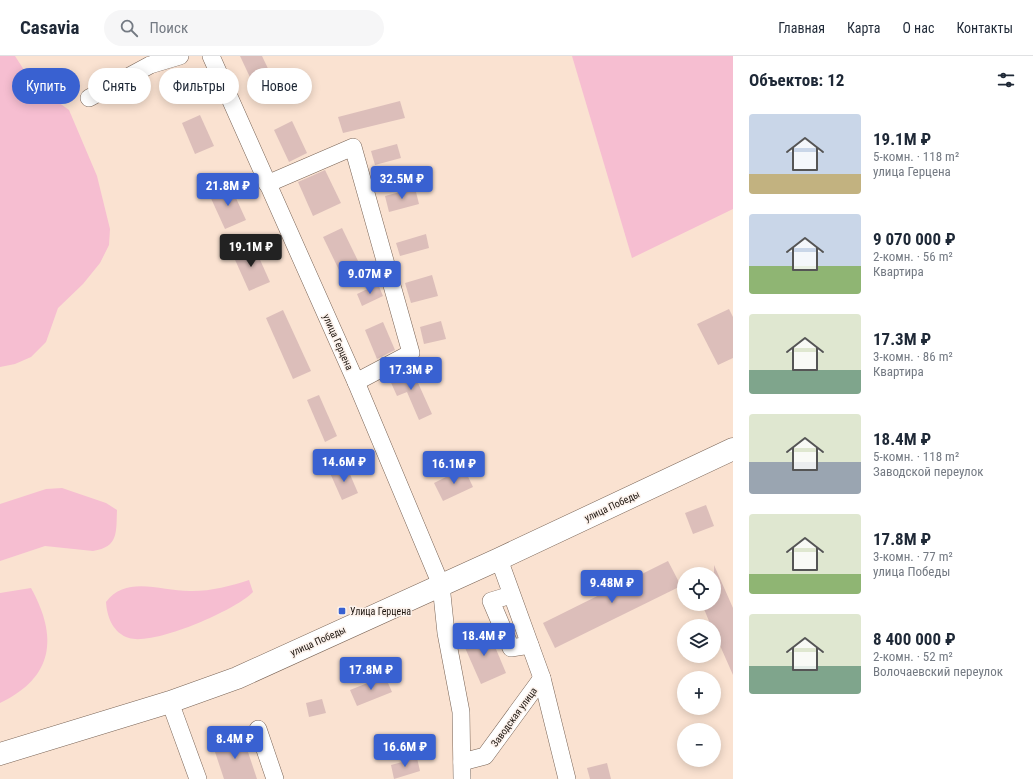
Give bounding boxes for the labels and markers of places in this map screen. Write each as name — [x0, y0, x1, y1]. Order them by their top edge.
pin: 32.5M ₽ — [365, 166, 439, 200]
pin: 21.8M ₽ — [191, 173, 265, 207]
pin: 19.1M ₽ — [214, 234, 288, 268]
pin: 9.07M ₽ — [333, 261, 407, 295]
pin: 17.3M ₽ — [374, 357, 448, 391]
pin: 14.6M ₽ — [307, 449, 381, 483]
pin: 16.1M ₽ — [417, 451, 491, 485]
pin: 9.48M ₽ — [575, 570, 649, 604]
marker: Улица Герцена — [337, 606, 347, 616]
place label: Улица Герцена — [350, 606, 411, 617]
pin: 18.4M ₽ — [447, 623, 521, 657]
pin: 17.8M ₽ — [334, 657, 408, 691]
pin: 8.4M ₽ — [202, 726, 268, 760]
pin: 16.6M ₽ — [368, 734, 442, 768]

